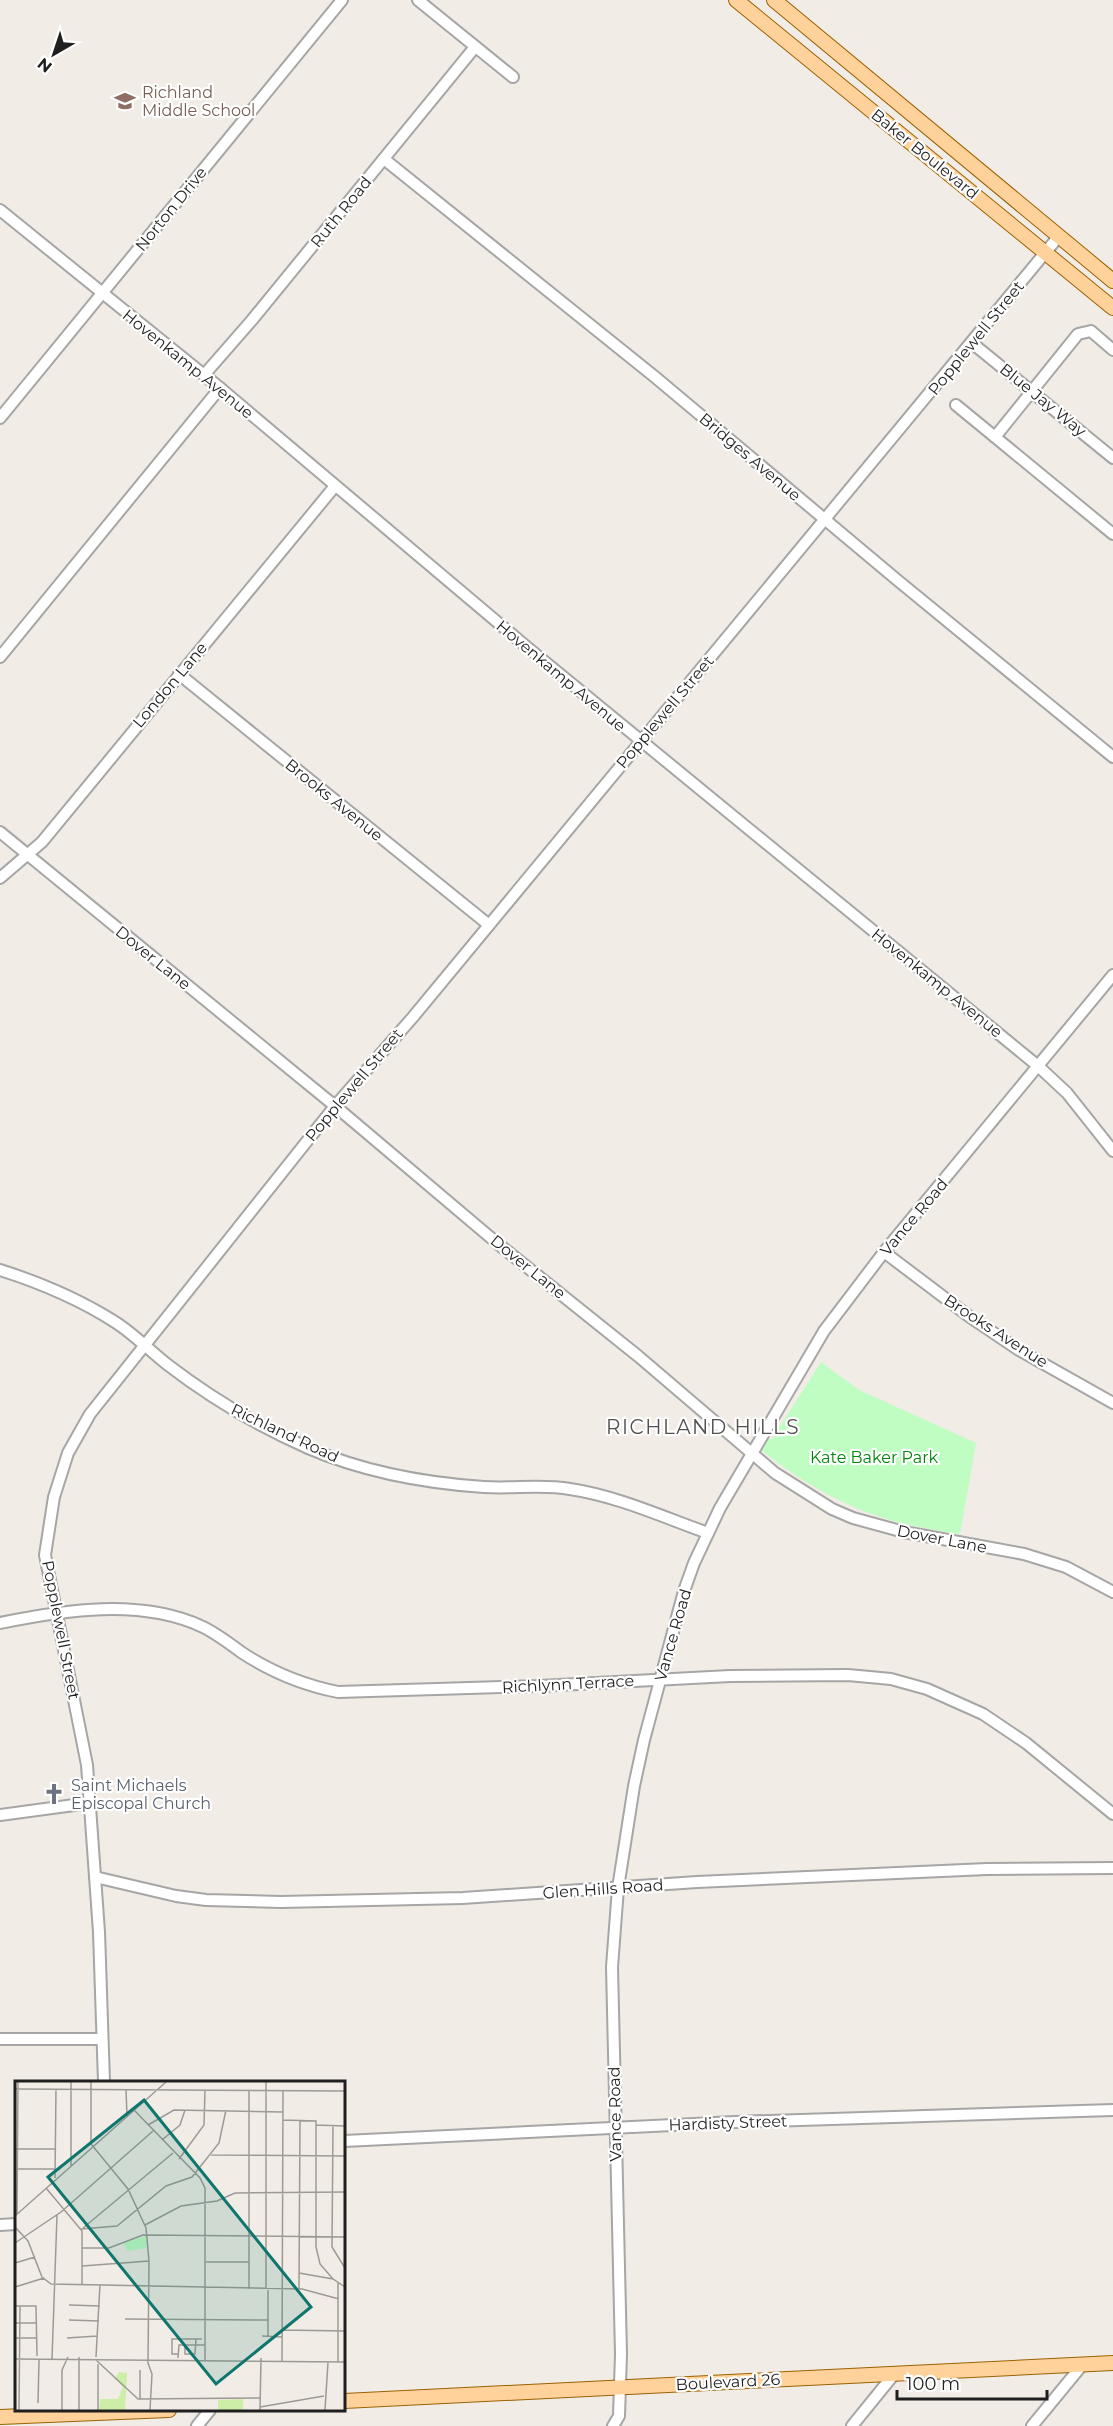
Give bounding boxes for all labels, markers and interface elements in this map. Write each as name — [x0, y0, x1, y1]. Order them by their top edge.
north arrow — [24, 24, 84, 84]
text: N — [34, 54, 56, 77]
place label: Richland Middle School — [142, 83, 255, 120]
school or university icon: Richland Middle School — [113, 89, 137, 113]
street label: Baker Boulevard — [868, 105, 982, 203]
street label: Norton Drive — [131, 163, 211, 255]
street label: Ruth Road — [307, 173, 375, 251]
street label: Popplewell Street — [924, 277, 1028, 399]
street label: Hovenkamp Avenue — [119, 305, 257, 423]
street label: Blue Jay Way — [996, 359, 1090, 441]
street label: Bridges Avenue — [695, 409, 805, 505]
street label: Hovenkamp Avenue — [492, 616, 630, 736]
street label: London Lane — [129, 639, 211, 731]
street label: Popplewell Street — [612, 651, 718, 772]
street label: Brooks Avenue — [281, 755, 387, 845]
street label: Dover Lane — [112, 922, 194, 994]
street label: Hovenkamp Avenue — [868, 924, 1006, 1042]
street label: Popplewell Street — [301, 1024, 407, 1145]
street label: Vance Road — [876, 1174, 952, 1260]
street label: Dover Lane — [487, 1231, 569, 1303]
street label: Brooks Avenue — [940, 1290, 1052, 1372]
street label: Richland Road — [228, 1400, 342, 1466]
district label: RICHLAND HILLS — [606, 1415, 800, 1439]
park label: Kate Baker Park — [810, 1448, 939, 1467]
street label: Dover Lane — [895, 1521, 989, 1557]
street label: Popplewell Street — [38, 1559, 84, 1702]
street label: Vance Road — [651, 1587, 695, 1683]
street label: Richlynn Terrace — [501, 1671, 635, 1697]
place label: Saint Michaels Episcopal Church — [71, 1776, 211, 1813]
church icon: Saint Michaels Episcopal Church — [42, 1782, 66, 1806]
street label: Glen Hills Road — [542, 1875, 664, 1903]
street label: Vance Road — [605, 2066, 625, 2162]
inset map — [15, 2081, 345, 2411]
street label: Hardisty Street — [668, 2111, 788, 2135]
scale bar — [897, 2363, 1047, 2401]
street label: Boulevard 26 — [675, 2370, 781, 2394]
text: 100 m — [906, 2373, 960, 2395]

